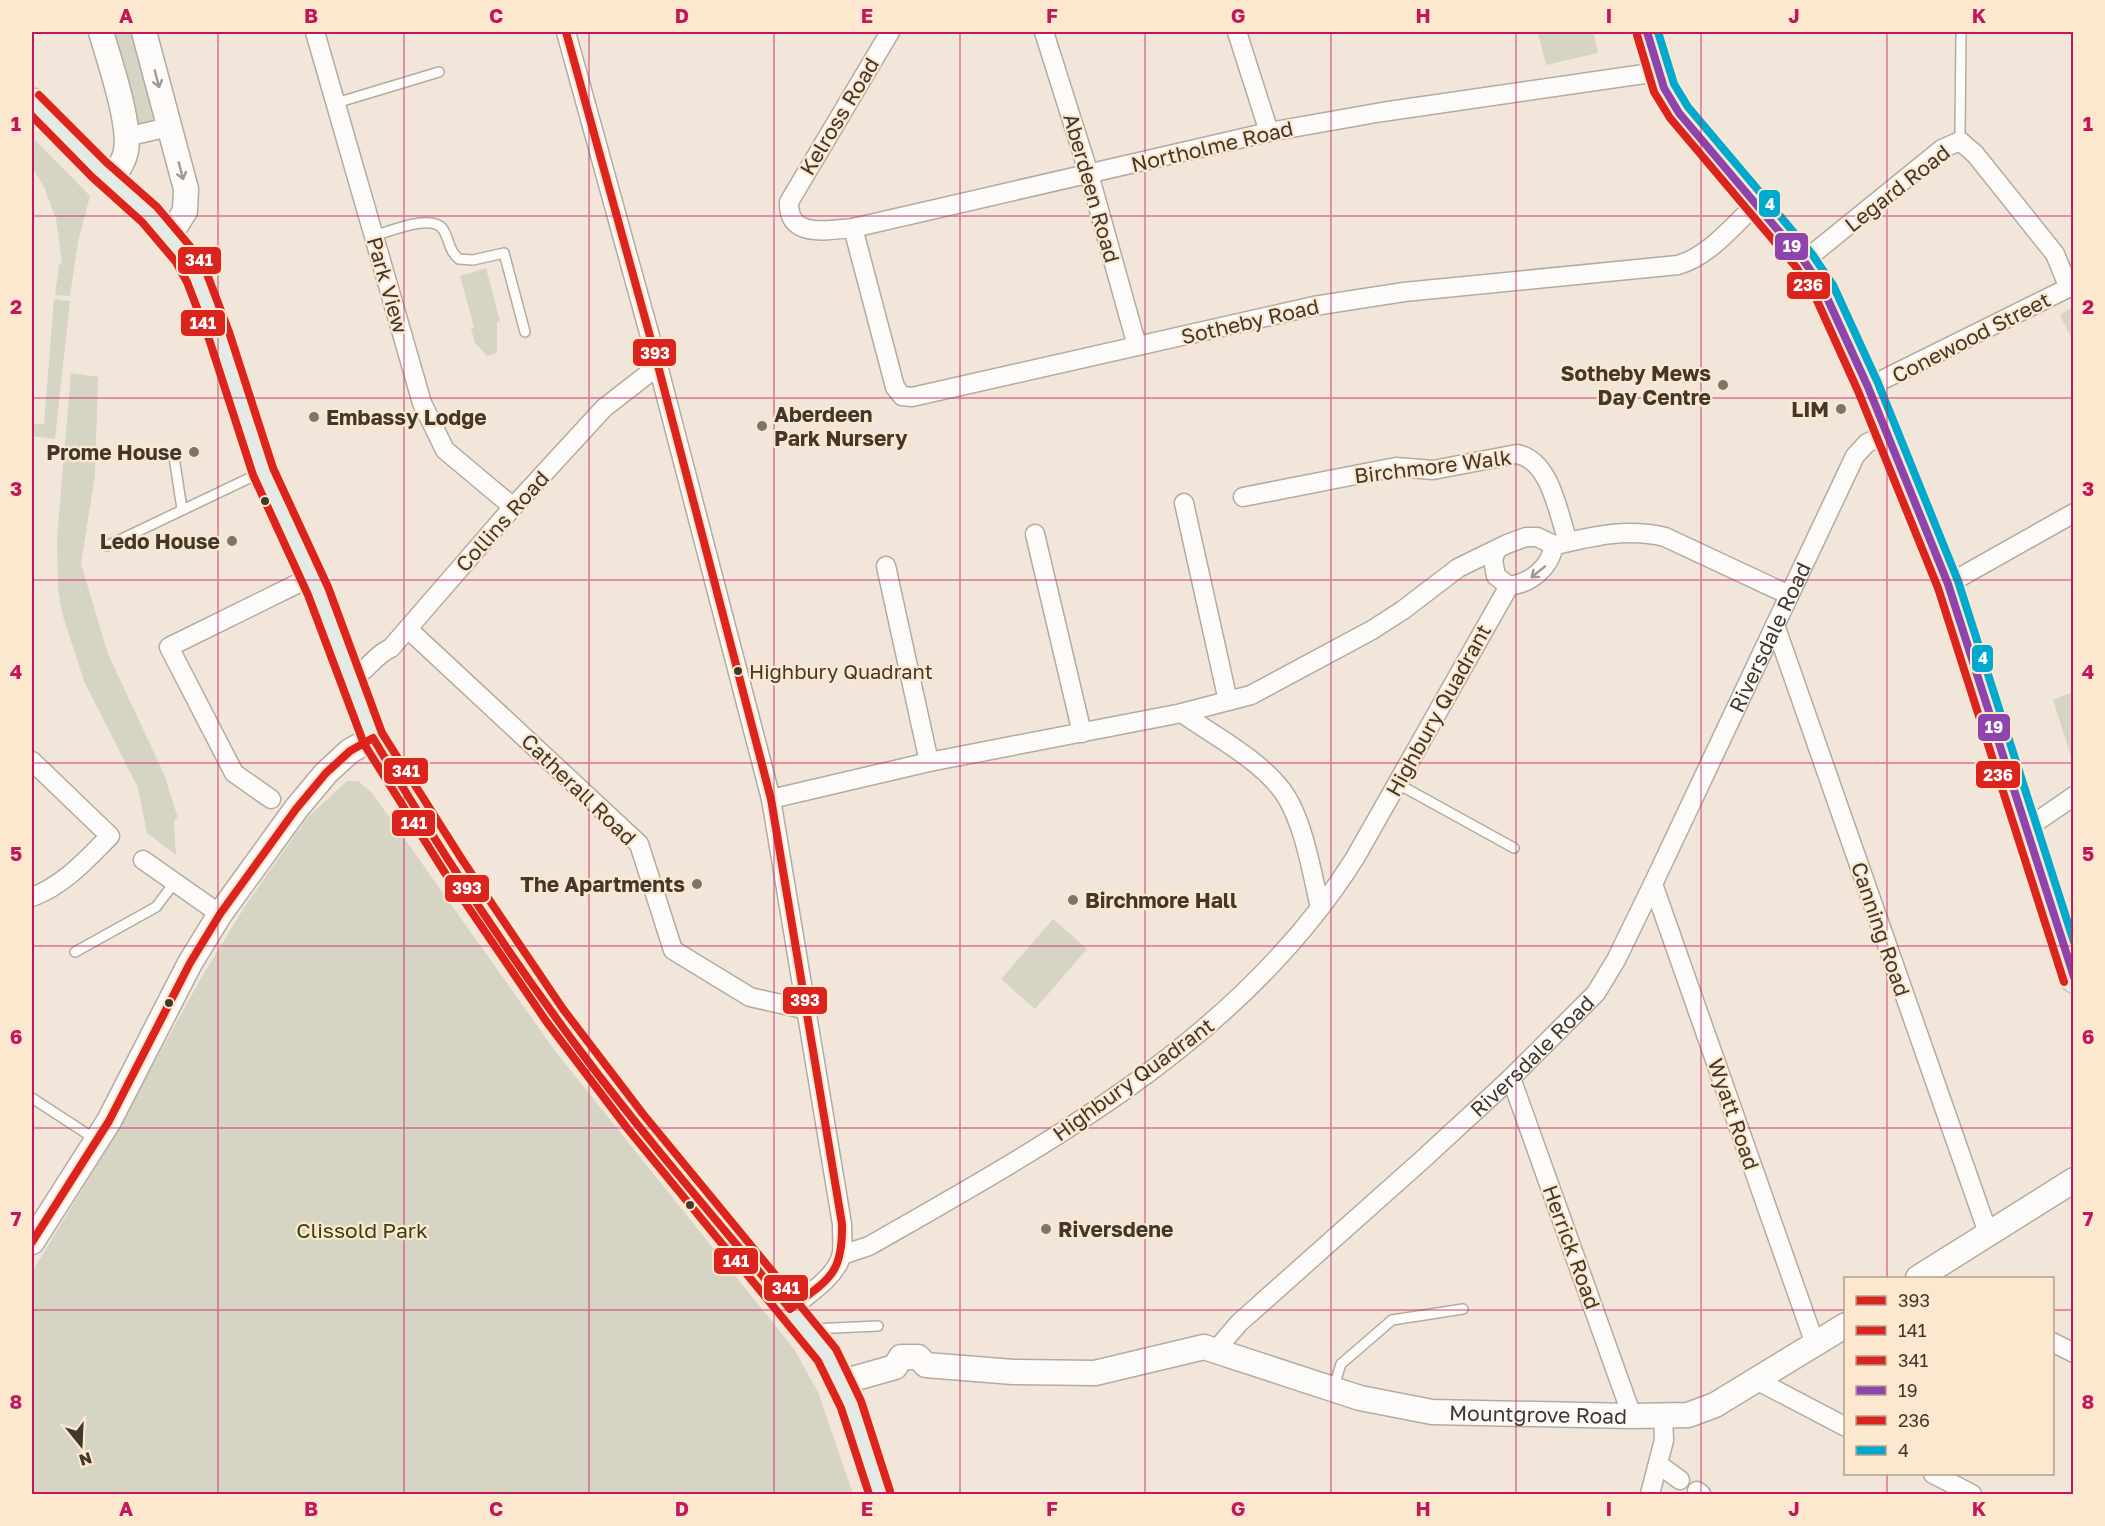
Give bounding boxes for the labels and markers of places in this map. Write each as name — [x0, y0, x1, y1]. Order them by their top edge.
place label: Sotheby Mews Day Centre — [1561, 360, 1711, 410]
marker: Sotheby Mews Day Centre — [1716, 378, 1730, 392]
place label: LIM — [1791, 396, 1829, 422]
place label: Aberdeen Park Nursery — [774, 401, 908, 451]
marker: LIM — [1834, 402, 1848, 416]
place label: Embassy Lodge — [326, 404, 487, 430]
marker: Embassy Lodge — [307, 410, 321, 424]
marker: Aberdeen Park Nursery — [755, 419, 769, 433]
place label: Prome House — [46, 439, 182, 465]
marker: Prome House — [187, 445, 201, 459]
unlabelled marker — [259, 495, 271, 507]
place label: Ledo House — [100, 528, 220, 554]
marker: Ledo House — [225, 534, 239, 548]
place label: Highbury Quadrant — [749, 659, 933, 683]
marker: Highbury Quadrant — [732, 665, 744, 677]
place label: The Apartments — [520, 871, 685, 897]
marker: The Apartments — [690, 877, 704, 891]
place label: Birchmore Hall — [1085, 887, 1237, 913]
marker: Birchmore Hall — [1066, 893, 1080, 907]
unlabelled marker — [163, 997, 175, 1009]
unlabelled marker — [684, 1199, 696, 1211]
place label: Riversdene — [1058, 1216, 1173, 1242]
marker: Riversdene — [1039, 1222, 1053, 1236]

